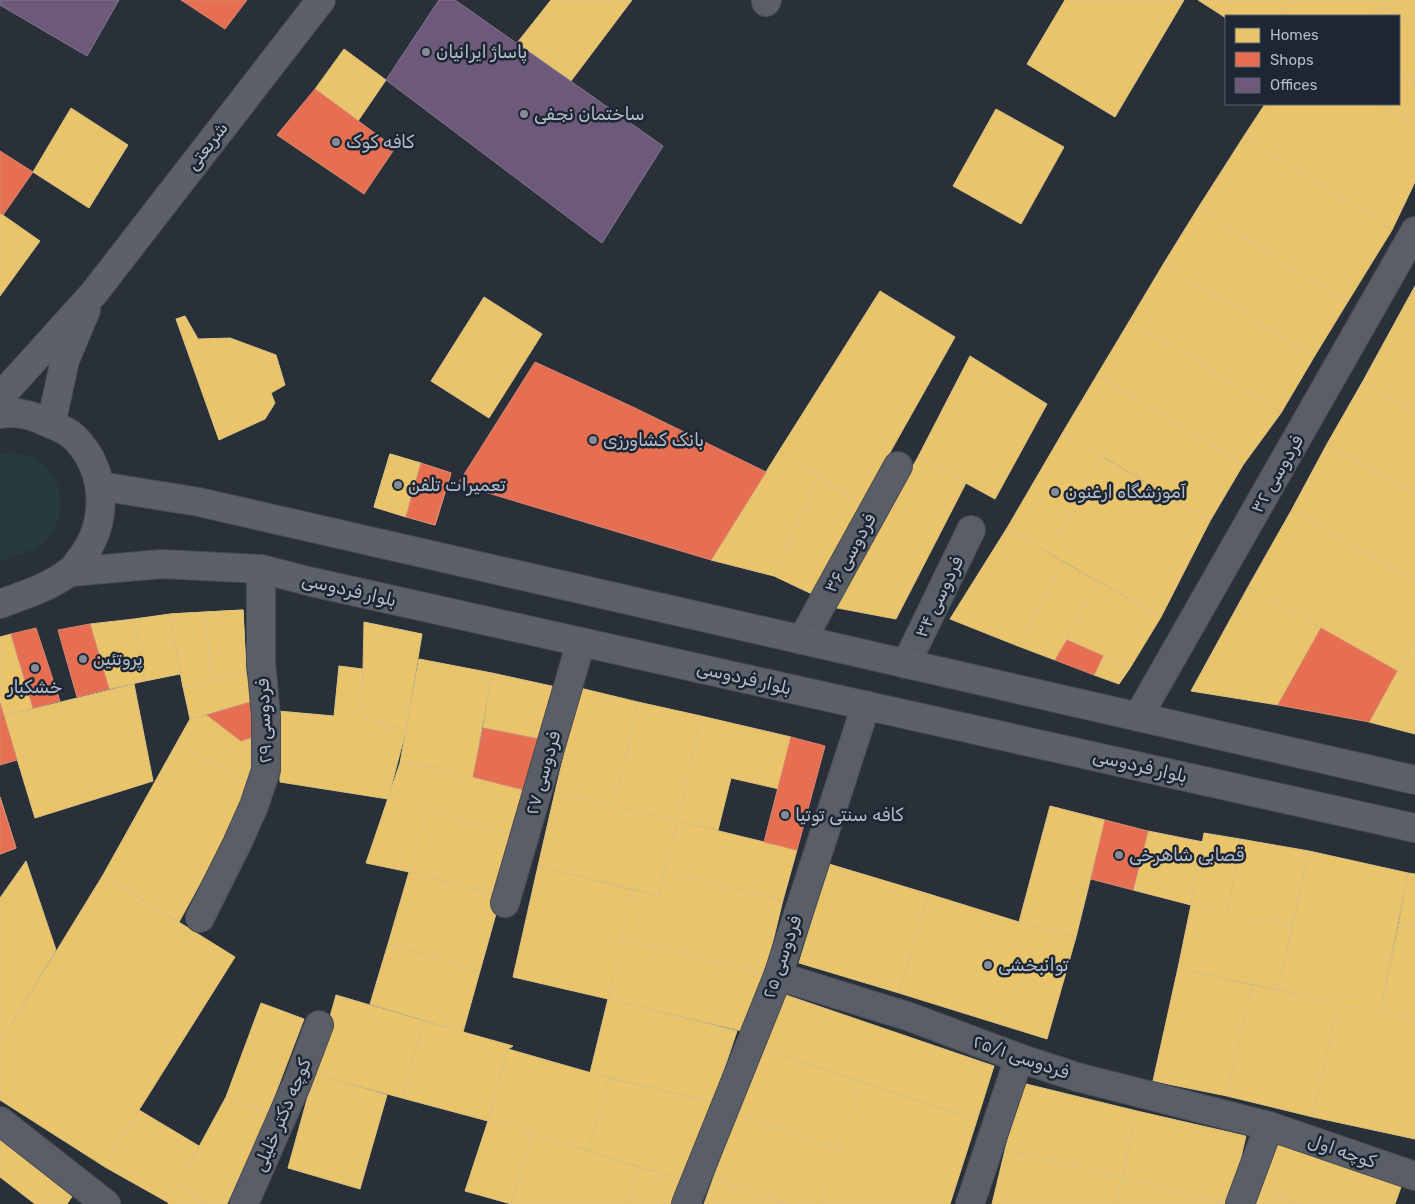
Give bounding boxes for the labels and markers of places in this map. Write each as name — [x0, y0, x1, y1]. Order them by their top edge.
place label: پاساژ ایرانیان — [436, 41, 527, 64]
marker: پاساژ ایرانیان — [420, 46, 432, 58]
place label: ساختمان نجفی — [534, 103, 645, 125]
marker: ساختمان نجفی — [518, 108, 530, 120]
place label: کافه کوک — [346, 131, 415, 153]
marker: کافه کوک — [330, 136, 342, 148]
place label: بانک کشاورزی — [603, 429, 704, 451]
marker: بانک کشاورزی — [587, 434, 599, 446]
place label: تعمیرات تلفن — [408, 474, 506, 496]
marker: تعمیرات تلفن — [392, 479, 404, 491]
place label: آموزشگاه ارغنون — [1065, 481, 1187, 503]
marker: آموزشگاه ارغنون — [1049, 486, 1061, 498]
place label: پروتئین — [93, 648, 143, 671]
marker: پروتئین — [77, 653, 89, 665]
marker: خشکبار — [29, 662, 41, 674]
place label: خشکبار — [7, 676, 62, 698]
place label: کافه سنتی توتیا — [795, 804, 904, 826]
marker: کافه سنتی توتیا — [779, 809, 791, 821]
place label: قصابی شاهرخی — [1129, 844, 1244, 866]
marker: قصابی شاهرخی — [1113, 849, 1125, 861]
place label: توانبخشی — [998, 954, 1069, 976]
marker: توانبخشی — [982, 959, 994, 971]

